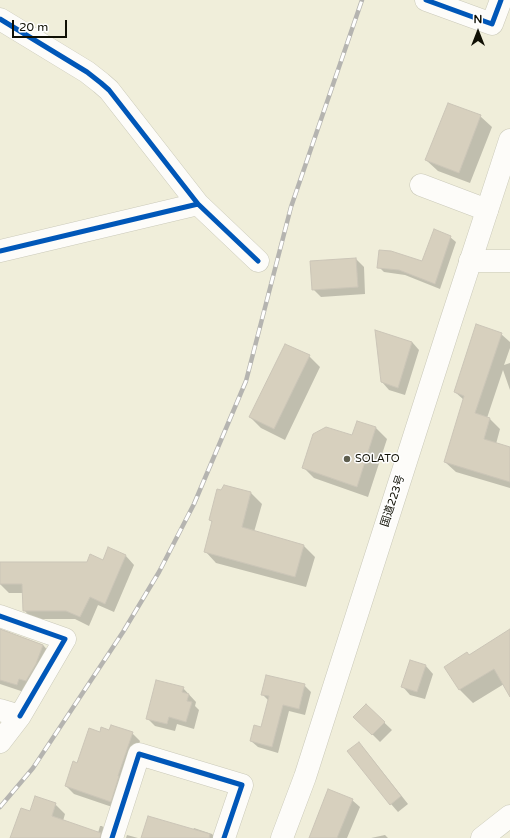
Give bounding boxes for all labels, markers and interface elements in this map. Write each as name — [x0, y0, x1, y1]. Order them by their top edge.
scale bar — [14, 12, 69, 38]
north arrow — [458, 12, 498, 52]
text: N — [474, 13, 482, 26]
text: 20 m — [19, 20, 48, 34]
place label: SOLATO — [355, 452, 400, 466]
marker: SOLATO — [342, 454, 352, 464]
street label: 国道223号 — [378, 473, 408, 529]

